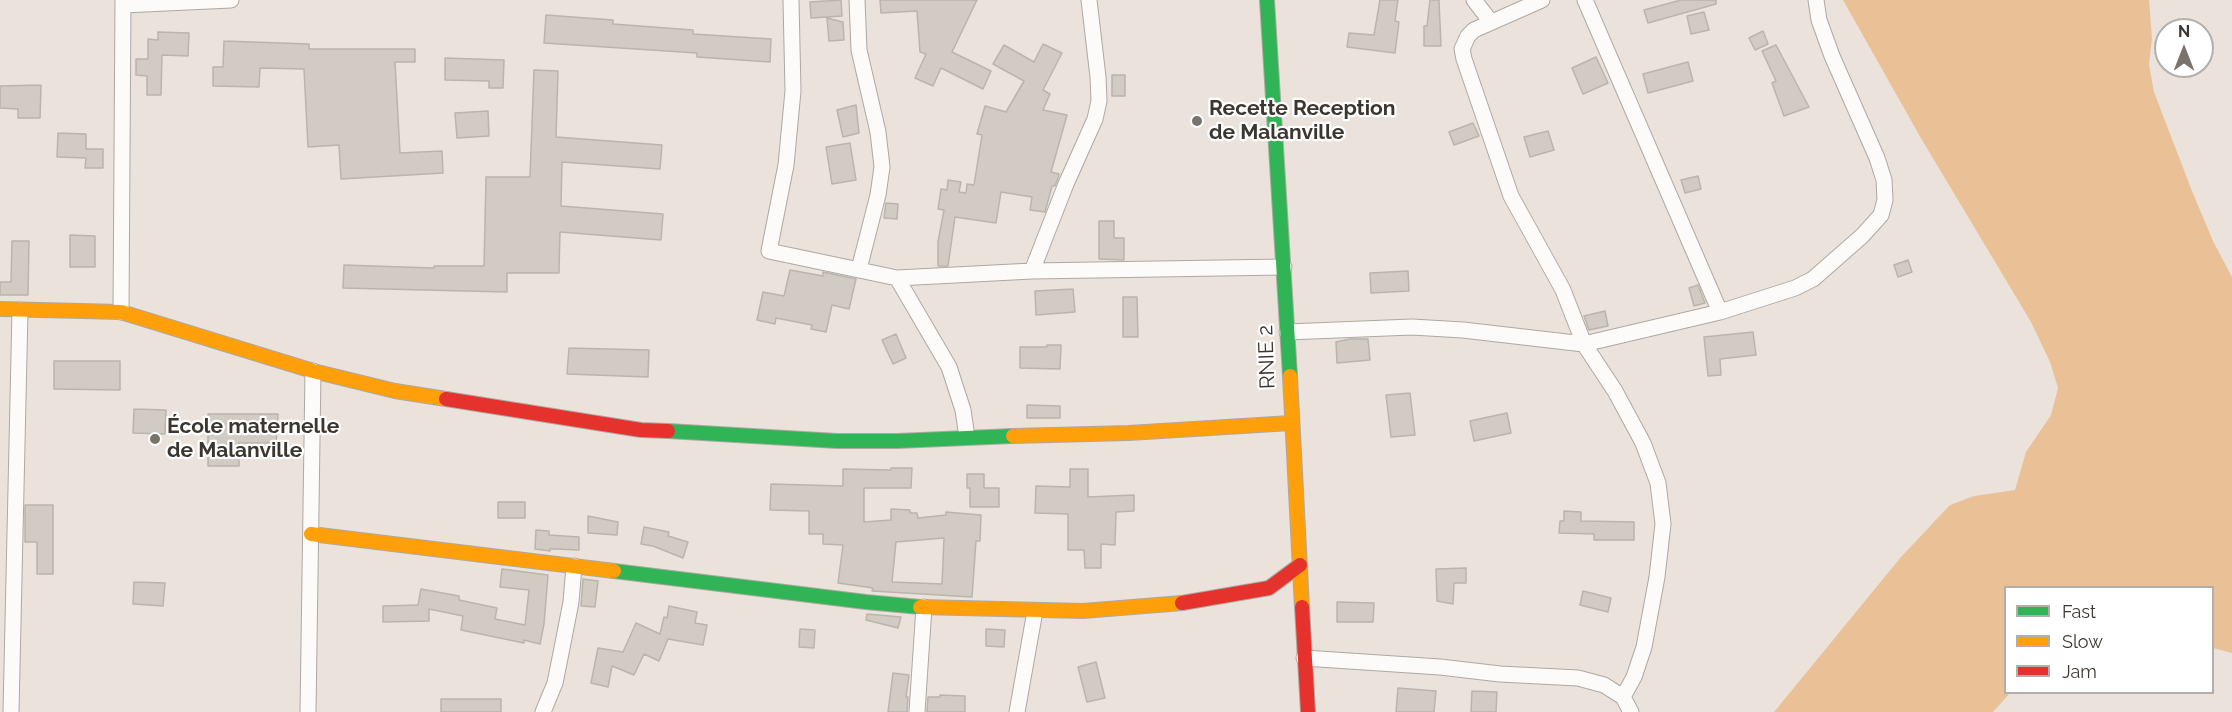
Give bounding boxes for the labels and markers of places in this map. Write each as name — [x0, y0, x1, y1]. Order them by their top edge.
place label: Recette Reception de Malanville — [1209, 96, 1395, 146]
marker: Recette Reception de Malanville — [1190, 114, 1204, 128]
place label: École maternelle de Malanville — [167, 414, 339, 464]
marker: École maternelle de Malanville — [148, 432, 162, 446]

